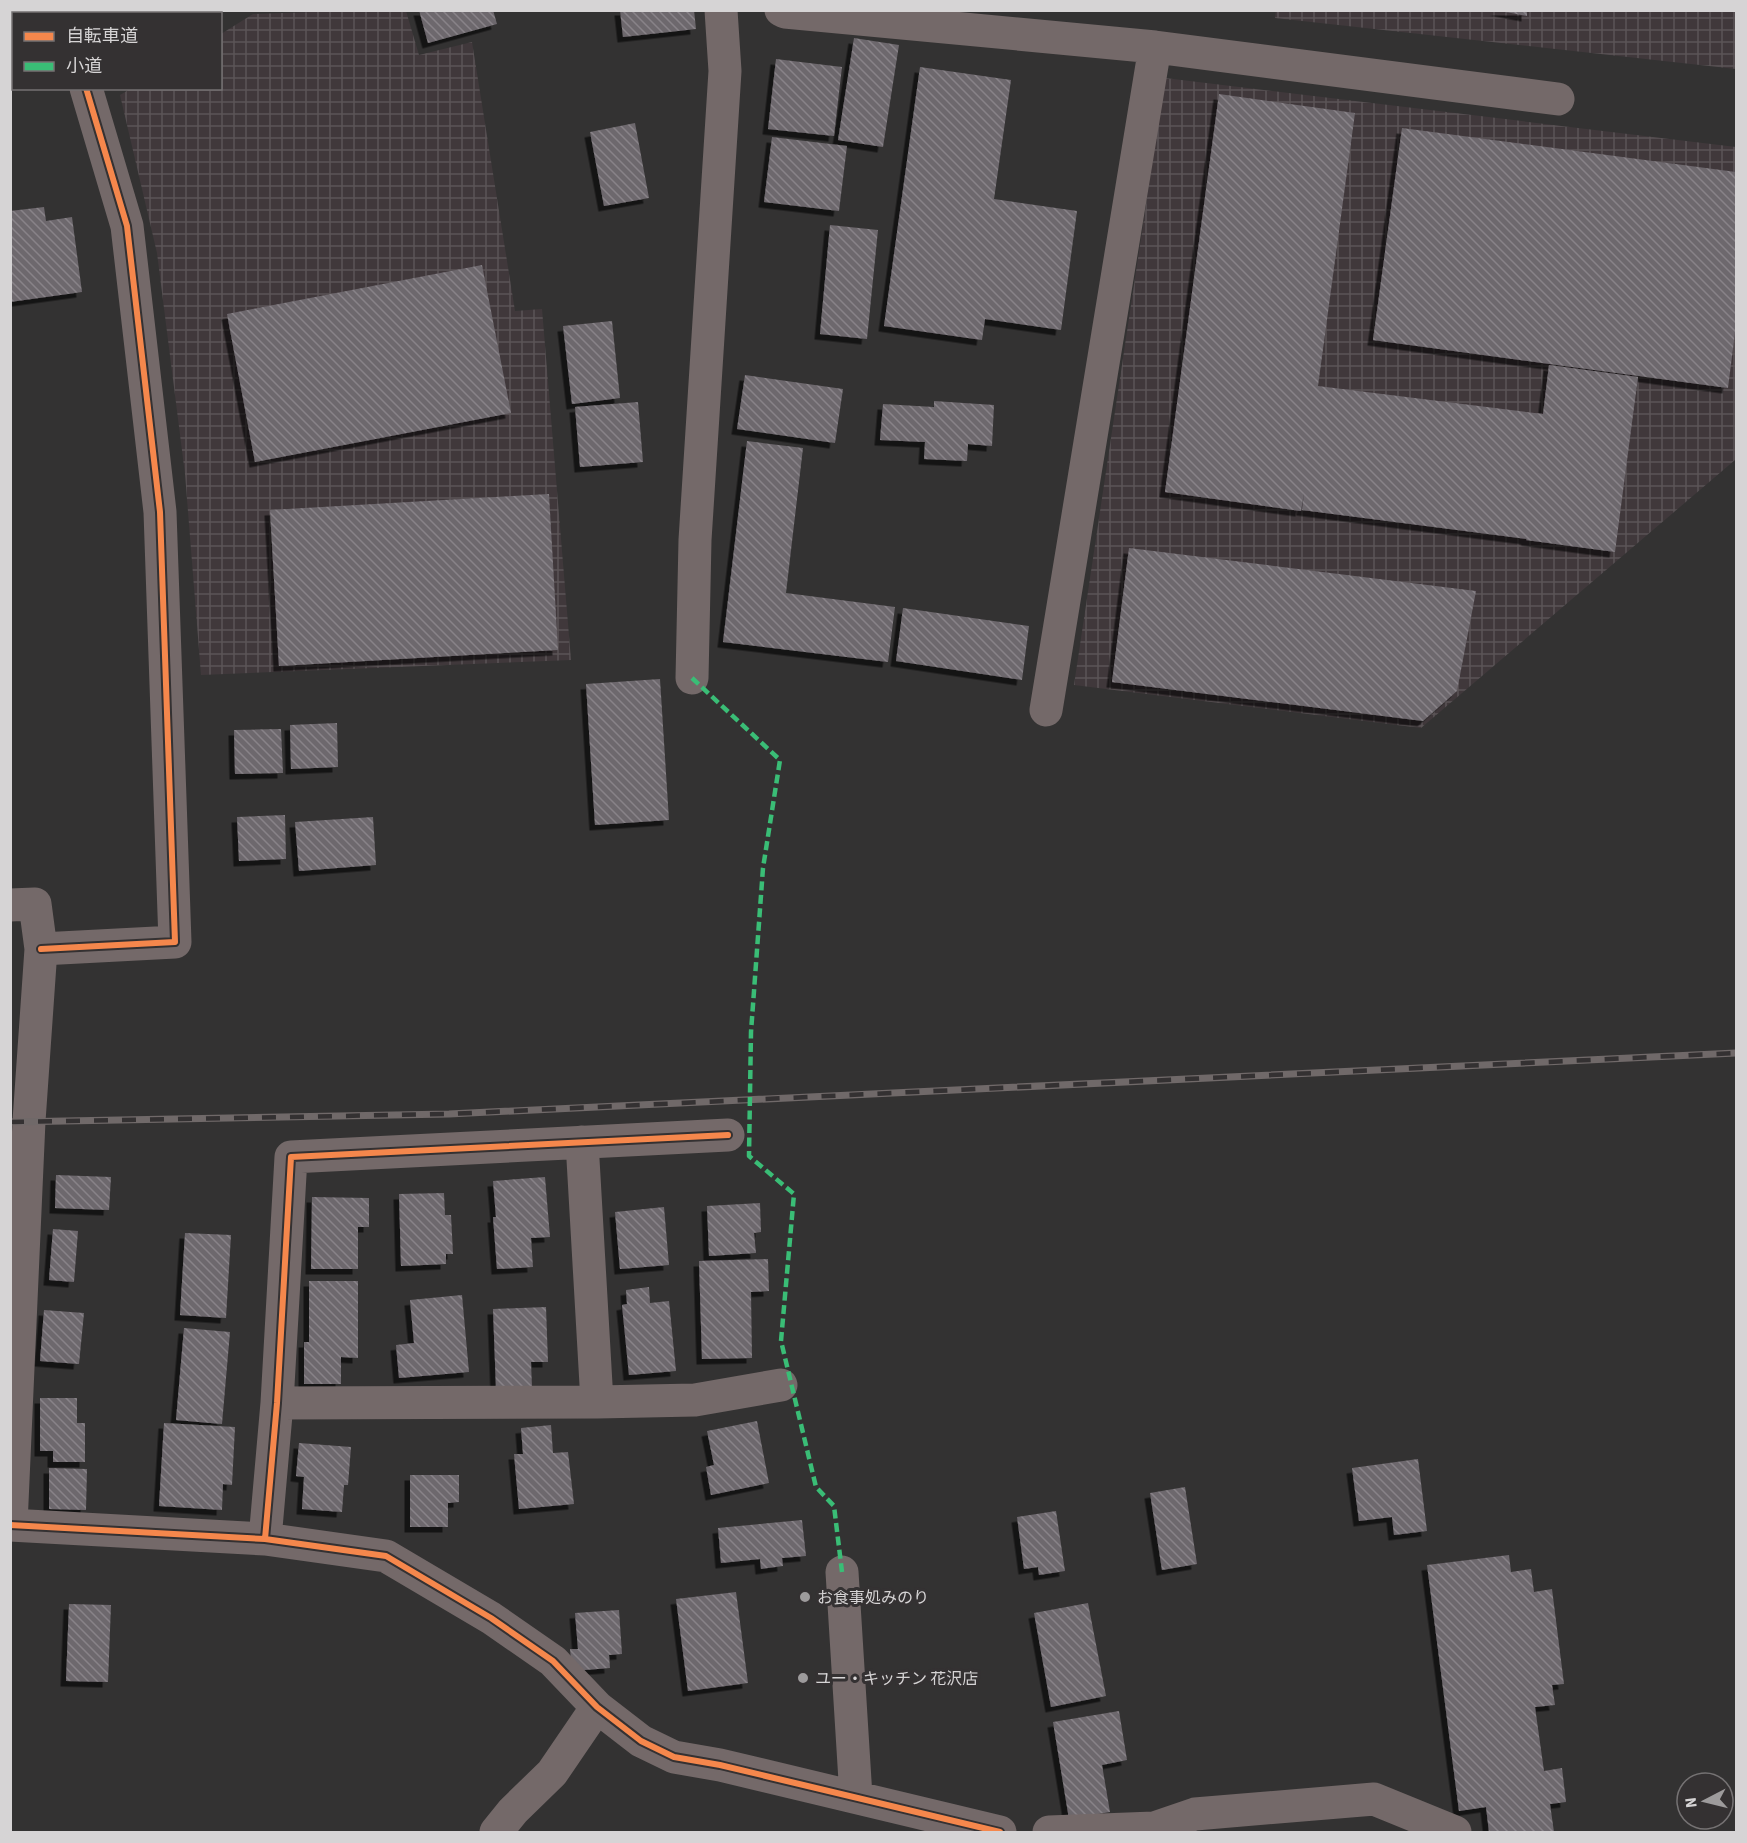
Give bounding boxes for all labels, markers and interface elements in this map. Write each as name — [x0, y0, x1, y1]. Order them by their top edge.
legend — [12, 12, 222, 90]
text: 自転車道 — [66, 24, 138, 49]
text: 小道 — [66, 54, 102, 79]
place label: お食事処みのり — [817, 1587, 929, 1609]
marker: お食事処みのり — [798, 1590, 812, 1604]
place label: ユー・キッチン 花沢店 — [815, 1668, 978, 1690]
marker: ユー・キッチン 花沢店 — [796, 1671, 810, 1685]
north arrow — [1675, 1771, 1735, 1831]
text: N — [1680, 1796, 1703, 1809]

